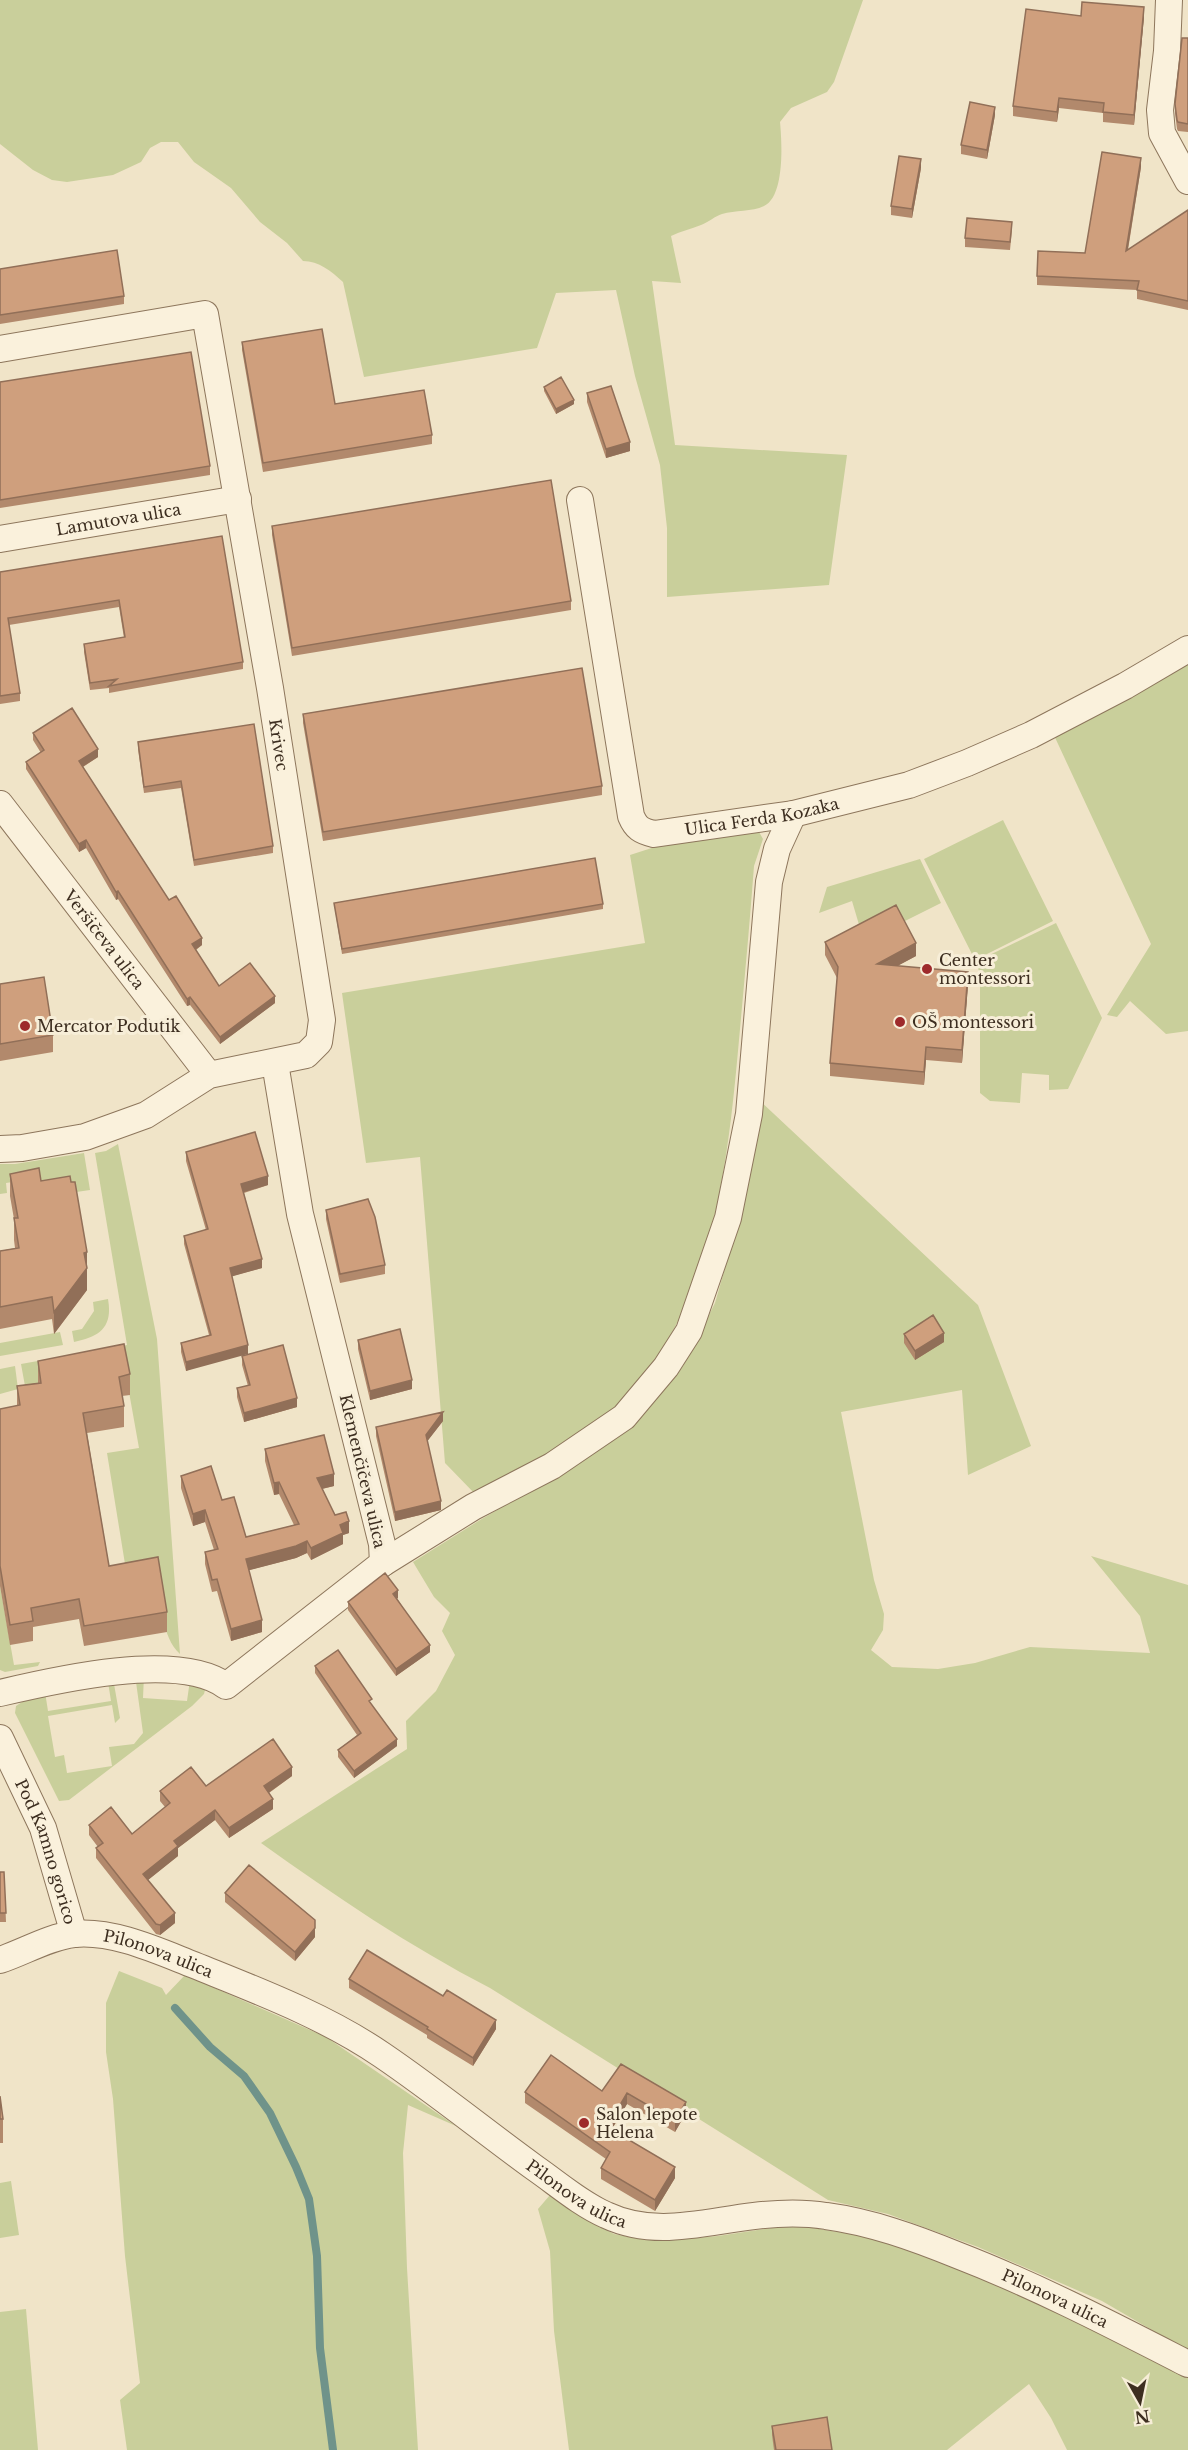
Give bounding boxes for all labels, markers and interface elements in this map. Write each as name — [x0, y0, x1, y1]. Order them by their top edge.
street label: Lamutova ulica — [54, 499, 182, 539]
street label: Krivec — [265, 717, 293, 773]
street label: Ulica Ferda Kozaka — [683, 793, 841, 839]
street label: Veršičeva ulica — [59, 885, 149, 993]
place label: Center montessori — [939, 950, 1031, 988]
marker: Center montessori — [920, 962, 934, 976]
place label: OŠ montessori — [912, 1012, 1035, 1032]
marker: OŠ montessori — [893, 1015, 907, 1029]
place label: Mercator Podutik — [37, 1016, 180, 1036]
marker: Mercator Podutik — [18, 1019, 32, 1033]
street label: Klemenčičeva ulica — [336, 1392, 390, 1550]
street label: Pod Kamno gorico — [11, 1776, 81, 1927]
street label: Pilonova ulica — [102, 1925, 216, 1982]
place label: Salon lepote Helena — [596, 2104, 697, 2142]
marker: Salon lepote Helena — [577, 2116, 591, 2130]
street label: Pilonova ulica — [522, 2155, 629, 2232]
street label: Pilonova ulica — [999, 2265, 1112, 2332]
north arrow — [1110, 2372, 1170, 2432]
text: N — [1133, 2406, 1151, 2428]

